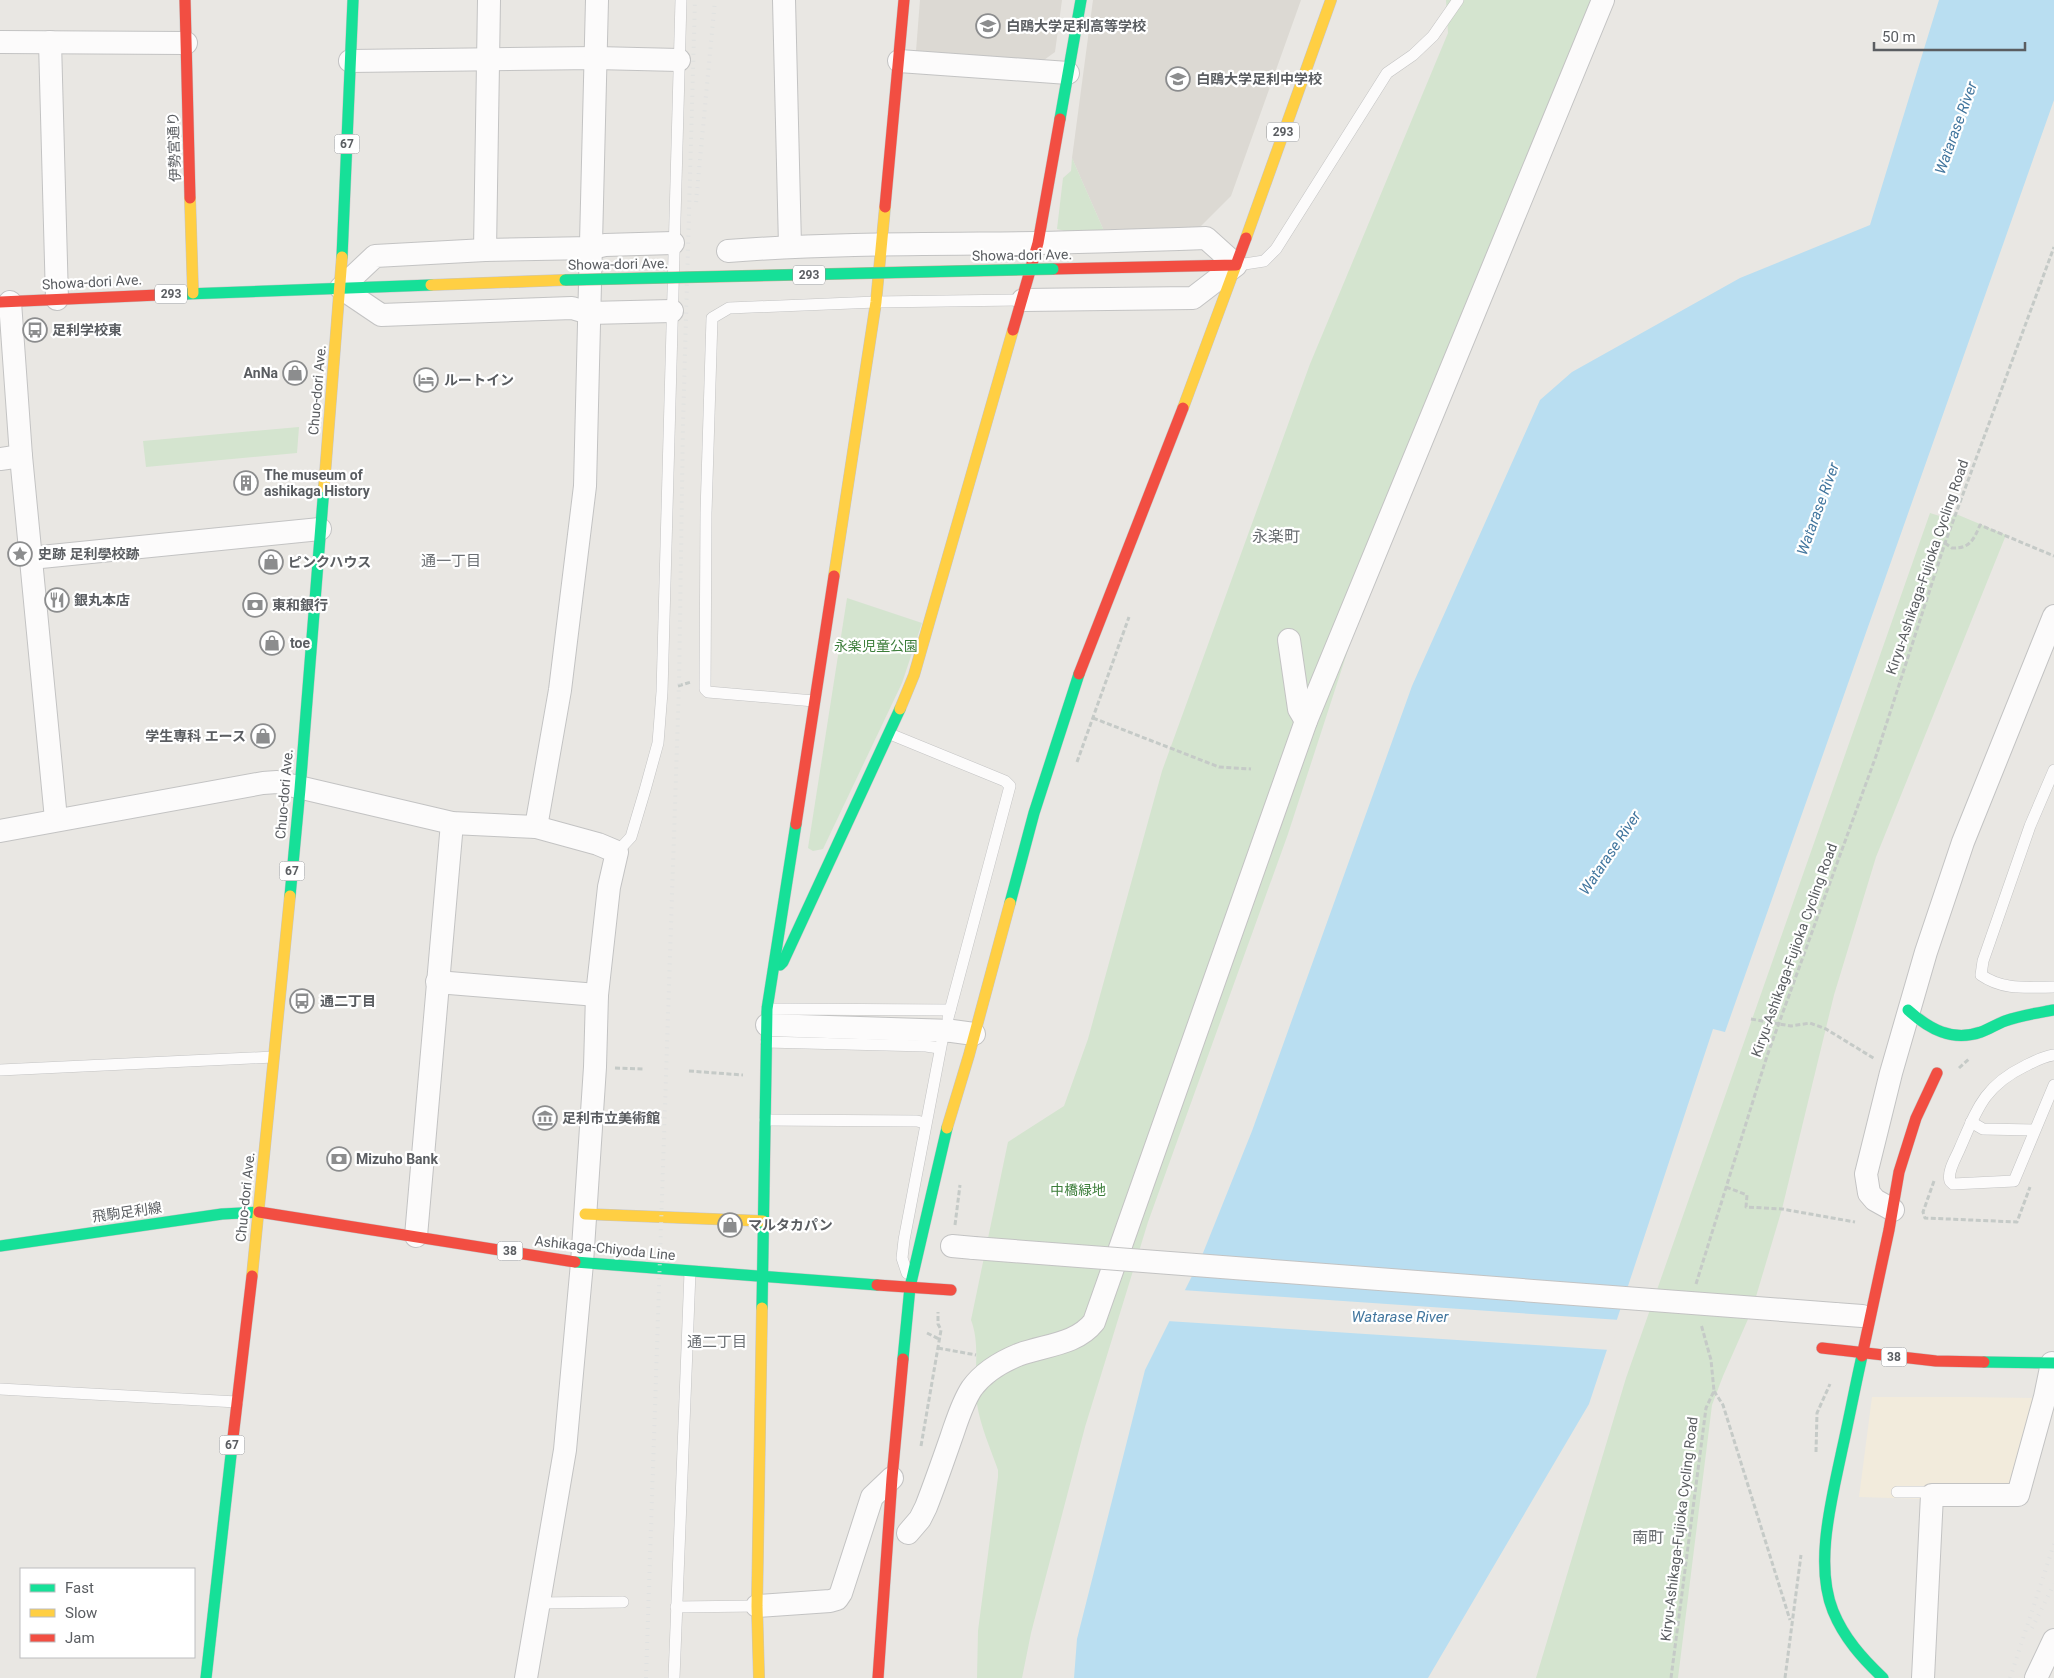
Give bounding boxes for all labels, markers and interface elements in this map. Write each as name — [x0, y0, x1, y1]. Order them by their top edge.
school or university icon: 白鴎大学足利高等学校 — [975, 13, 1001, 39]
place label: 白鴎大学足利高等学校 — [1006, 18, 1146, 34]
scale bar — [1874, 20, 2025, 52]
text: 50 m — [1882, 28, 1916, 46]
school or university icon: 白鴎大学足利中学校 — [1165, 66, 1191, 92]
place label: 白鴎大学足利中学校 — [1196, 71, 1322, 87]
water label: Watarase River — [1931, 78, 1981, 177]
street label: 伊勢宮通り — [165, 112, 183, 182]
road number: 293 — [1267, 122, 1299, 142]
road number: 67 — [334, 134, 360, 154]
street label: Showa-dori Ave. — [972, 246, 1072, 264]
street label: Showa-dori Ave. — [568, 255, 668, 273]
road number: 293 — [793, 266, 825, 284]
street label: Showa-dori Ave. — [42, 271, 142, 293]
road number: 293 — [155, 284, 187, 304]
bus stop icon: 足利学校東 — [22, 317, 48, 343]
place label: 足利学校東 — [52, 322, 122, 338]
street label: Chuo-dori Ave. — [305, 344, 329, 436]
shop icon: AnNa — [282, 360, 308, 386]
place label: AnNa — [244, 365, 279, 381]
hotel icon: ルートイン — [413, 367, 439, 393]
place label: ルートイン — [444, 372, 514, 388]
street label: Kiryu-Ashikaga-Fujioka Cycling Road — [1883, 458, 1971, 676]
water label: Watarase River — [1793, 459, 1843, 558]
place label: The museum of ashikaga History — [264, 467, 371, 499]
building icon: The museum of ashikaga History — [233, 470, 259, 496]
district label: 永楽町 — [1252, 527, 1300, 546]
place icon: 史跡 足利學校跡 — [7, 541, 33, 567]
place label: 史跡 足利學校跡 — [38, 546, 139, 562]
shop icon: ピンクハウス — [258, 549, 284, 575]
district label: 通一丁目 — [421, 552, 481, 570]
place label: ピンクハウス — [288, 554, 371, 570]
restaurant icon: 銀丸本店 — [44, 587, 70, 613]
place label: 銀丸本店 — [74, 592, 130, 608]
bank icon: 東和銀行 — [242, 592, 268, 618]
place label: 東和銀行 — [272, 597, 328, 613]
shop icon: toe — [259, 630, 285, 656]
place label: toe — [290, 635, 310, 651]
park label: 永楽児童公園 — [834, 638, 918, 654]
shop icon: 学生専科 エース — [250, 723, 276, 749]
place label: 学生専科 エース — [145, 728, 246, 744]
street label: Chuo-dori Ave. — [272, 748, 296, 840]
water label: Watarase River — [1575, 807, 1645, 898]
street label: Kiryu-Ashikaga-Fujioka Cycling Road — [1748, 841, 1840, 1059]
road number: 67 — [280, 861, 304, 880]
bus stop icon: 通二丁目 — [289, 988, 315, 1014]
place label: 通二丁目 — [320, 993, 376, 1009]
museum icon: 足利市立美術館 — [532, 1105, 558, 1131]
place label: 足利市立美術館 — [562, 1110, 660, 1126]
bank icon: Mizuho Bank — [326, 1146, 352, 1172]
street label: Chuo-dori Ave. — [232, 1151, 258, 1243]
place label: Mizuho Bank — [356, 1151, 438, 1167]
park label: 中橋緑地 — [1050, 1182, 1106, 1198]
street label: 飛駒足利線 — [91, 1199, 163, 1225]
shop icon: マルタカパン — [717, 1212, 743, 1238]
place label: マルタカパン — [748, 1217, 833, 1233]
street label: Ashikaga-Chiyoda Line — [534, 1233, 676, 1263]
road number: 38 — [498, 1242, 522, 1260]
water label: Watarase River — [1352, 1308, 1449, 1326]
district label: 通二丁目 — [687, 1333, 747, 1351]
road number: 38 — [1882, 1348, 1906, 1366]
street label: Kiryu-Ashikaga-Fujioka Cycling Road — [1657, 1416, 1701, 1642]
road number: 67 — [220, 1436, 244, 1454]
district label: 南町 — [1632, 1528, 1664, 1547]
legend — [20, 1568, 195, 1658]
text: Fast — [65, 1579, 94, 1597]
text: Slow — [65, 1604, 97, 1622]
text: Jam — [65, 1629, 95, 1647]

